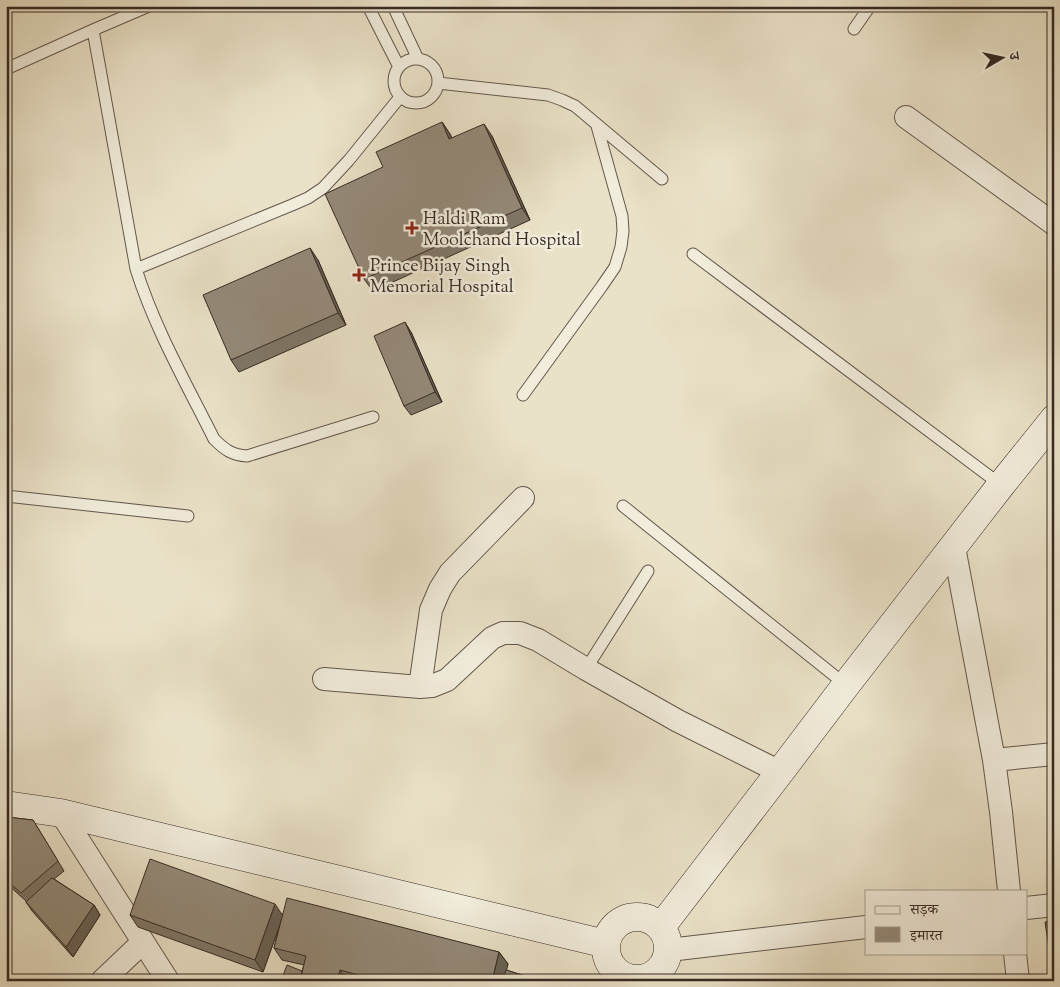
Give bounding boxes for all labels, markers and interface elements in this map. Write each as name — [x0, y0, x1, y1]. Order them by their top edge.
north arrow — [978, 32, 1028, 82]
text: उ — [1002, 50, 1023, 62]
place label: Haldi Ram Moolchand Hospital — [423, 207, 581, 254]
marker: Haldi Ram Moolchand Hospital — [405, 221, 419, 235]
place label: Prince Bijay Singh Memorial Hospital — [370, 254, 514, 301]
marker: Prince Bijay Singh Memorial Hospital — [352, 268, 366, 282]
legend — [865, 890, 1028, 954]
text: सड़क — [909, 900, 939, 921]
text: इमारत — [909, 926, 944, 947]

